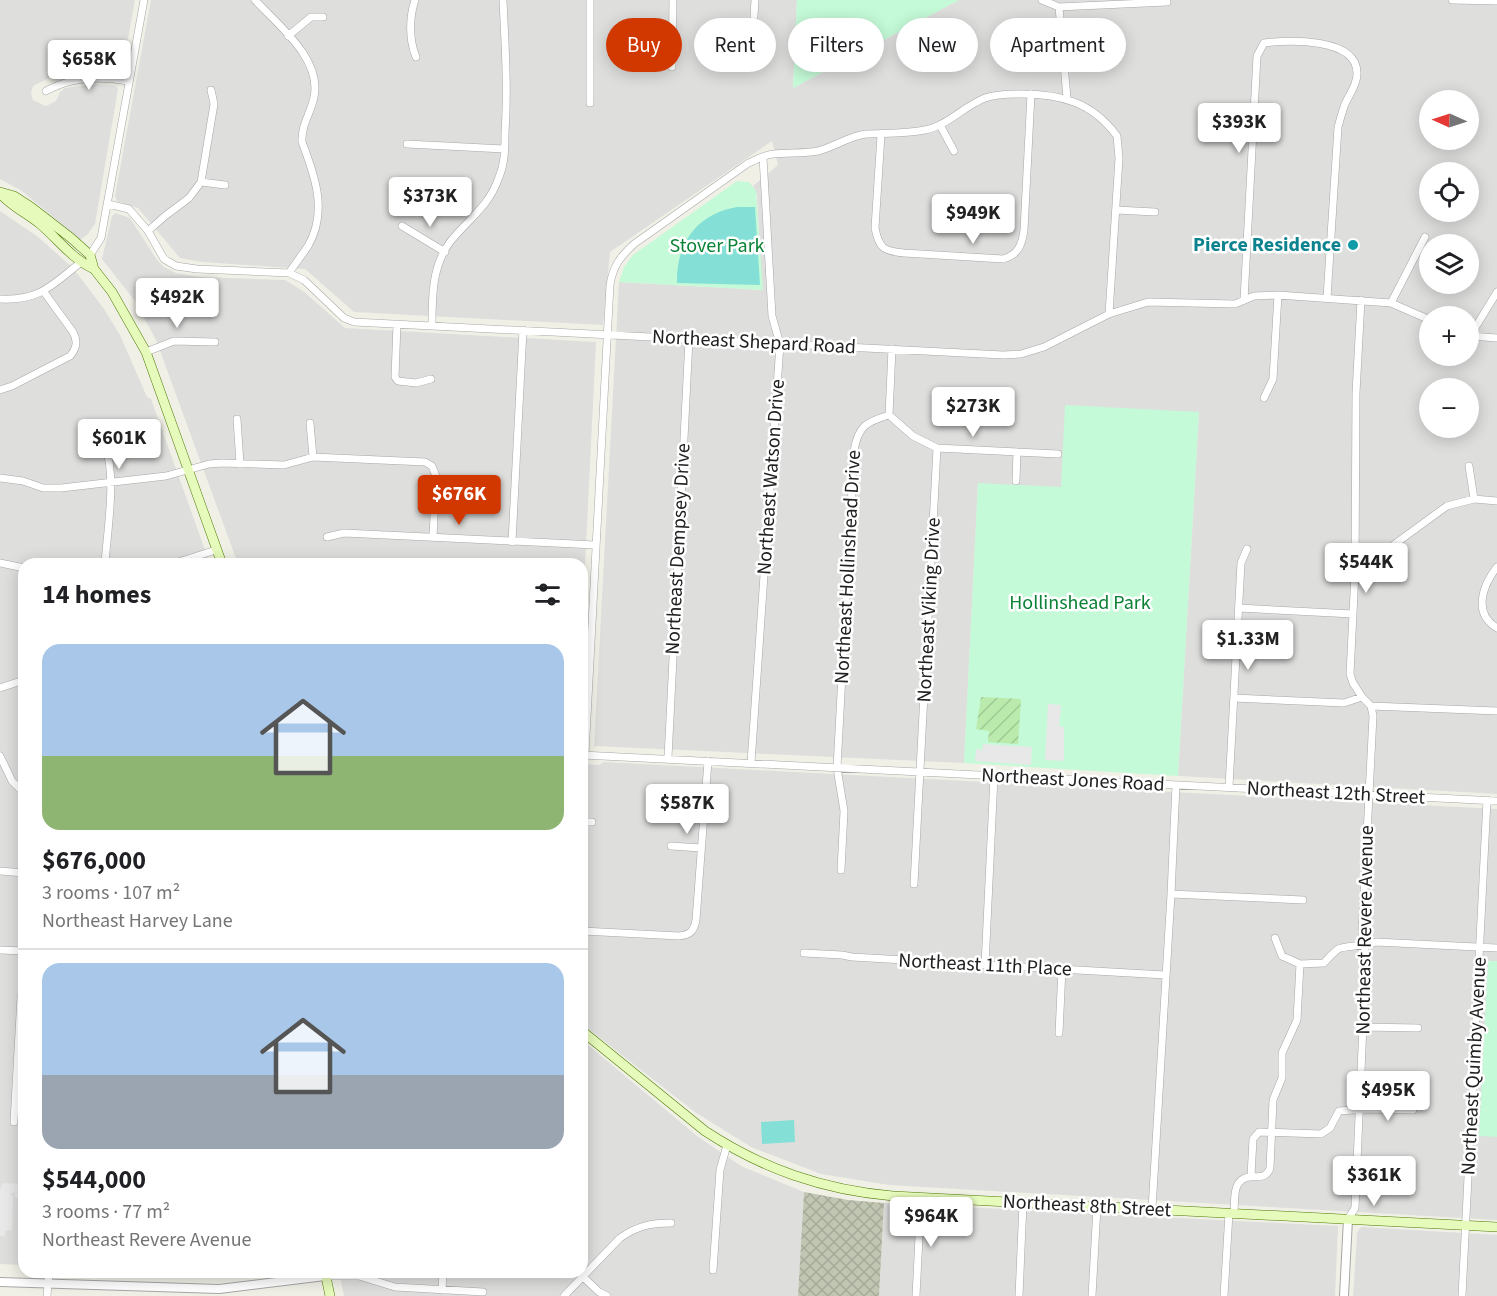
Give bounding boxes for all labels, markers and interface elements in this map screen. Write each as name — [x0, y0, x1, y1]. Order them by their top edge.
chip: Buy — [606, 18, 682, 72]
chip: Rent — [694, 18, 776, 72]
chip: Filters — [788, 18, 884, 72]
chip: New — [896, 18, 978, 72]
chip: Apartment — [990, 18, 1126, 72]
pin: $658K — [47, 40, 131, 91]
text: $658K — [62, 45, 116, 73]
north arrow — [1419, 90, 1479, 150]
map controls — [1419, 90, 1479, 438]
pin: $393K — [1197, 103, 1281, 154]
text: $393K — [1212, 108, 1266, 136]
button: locate — [1419, 162, 1479, 222]
pin: $373K — [388, 177, 472, 228]
text: $373K — [403, 182, 457, 210]
pin: $949K — [931, 194, 1015, 245]
text: $949K — [946, 199, 1000, 227]
place label: Pierce Residence — [1193, 231, 1341, 259]
park label: Stover Park — [670, 232, 765, 260]
button: layers — [1419, 234, 1479, 294]
marker: Pierce Residence — [1346, 238, 1360, 252]
pin: $492K — [135, 278, 219, 329]
text: $492K — [150, 283, 204, 311]
button: + — [1419, 306, 1479, 366]
street label: Northeast Shepard Road — [651, 323, 857, 361]
street label: Northeast Watson Drive — [750, 378, 792, 576]
button: − — [1419, 378, 1479, 438]
pin: $273K — [931, 387, 1015, 438]
text: $273K — [946, 392, 1000, 420]
pin: $601K — [77, 419, 161, 470]
text: $601K — [92, 424, 146, 452]
street label: Northeast Dempsey Drive — [658, 442, 698, 655]
street label: Northeast Hollinshead Drive — [828, 449, 868, 685]
pin: $676K — [417, 475, 501, 526]
text: $676K — [432, 480, 486, 508]
street label: Northeast Viking Drive — [910, 517, 948, 703]
pin: $544K — [1324, 543, 1408, 594]
text: $544K — [1339, 548, 1393, 576]
text: 14 homes — [42, 576, 151, 613]
icon: filters — [531, 578, 564, 611]
park label: Hollinshead Park — [1009, 589, 1151, 617]
pin: $1.33M — [1199, 620, 1297, 671]
text: $1.33M — [1216, 625, 1280, 653]
icon: home — [249, 683, 357, 791]
street label: Northeast Jones Road — [981, 761, 1165, 799]
street label: Northeast 12th Street — [1246, 774, 1426, 812]
pin: $587K — [645, 784, 729, 835]
text: $587K — [660, 789, 714, 817]
street label: Northeast Revere Avenue — [1349, 825, 1381, 1035]
text: $676,000 — [42, 842, 146, 879]
text: 3 rooms · 107 m² — [42, 879, 180, 907]
text: Northeast Harvey Lane — [42, 907, 233, 935]
street label: Northeast 11th Place — [898, 946, 1072, 984]
street label: Northeast Quimby Avenue — [1454, 956, 1494, 1176]
icon: home — [249, 1002, 357, 1110]
pin: $495K — [1346, 1071, 1430, 1122]
text: $495K — [1361, 1076, 1415, 1104]
pin: $361K — [1332, 1156, 1416, 1207]
text: $544,000 — [42, 1161, 146, 1198]
text: $361K — [1347, 1161, 1401, 1189]
street label: Northeast 8th Street — [1002, 1188, 1172, 1224]
pin: $964K — [889, 1197, 973, 1248]
text: 3 rooms · 77 m² — [42, 1198, 170, 1226]
text: $964K — [904, 1202, 958, 1230]
text: Northeast Revere Avenue — [42, 1226, 252, 1254]

